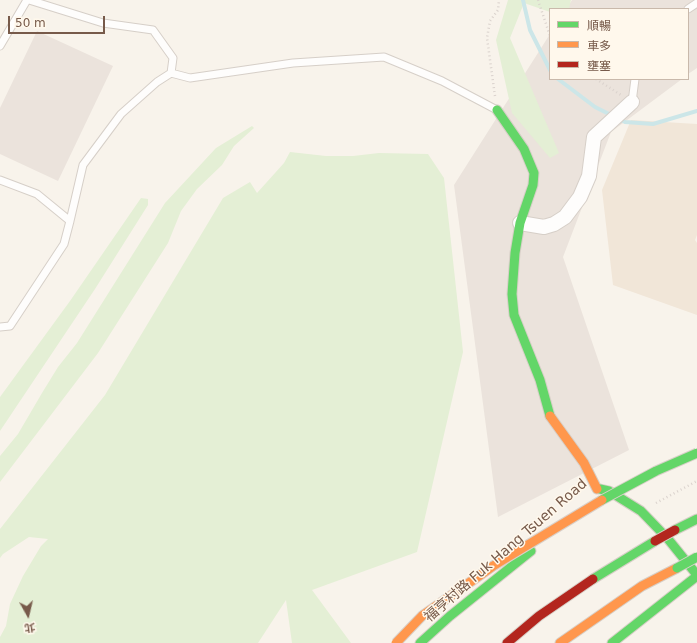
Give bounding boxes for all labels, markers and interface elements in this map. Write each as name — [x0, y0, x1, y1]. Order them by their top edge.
scale bar — [10, 8, 107, 34]
legend — [549, 8, 689, 80]
text: 50 m — [15, 16, 46, 30]
text: 順暢 — [587, 19, 611, 33]
text: 車多 — [587, 39, 611, 53]
text: 壅塞 — [587, 59, 611, 73]
street label: 福亨村路 Fuk Hang Tsuen Road — [421, 476, 591, 626]
north arrow — [8, 595, 48, 635]
text: 北 — [23, 620, 36, 635]

